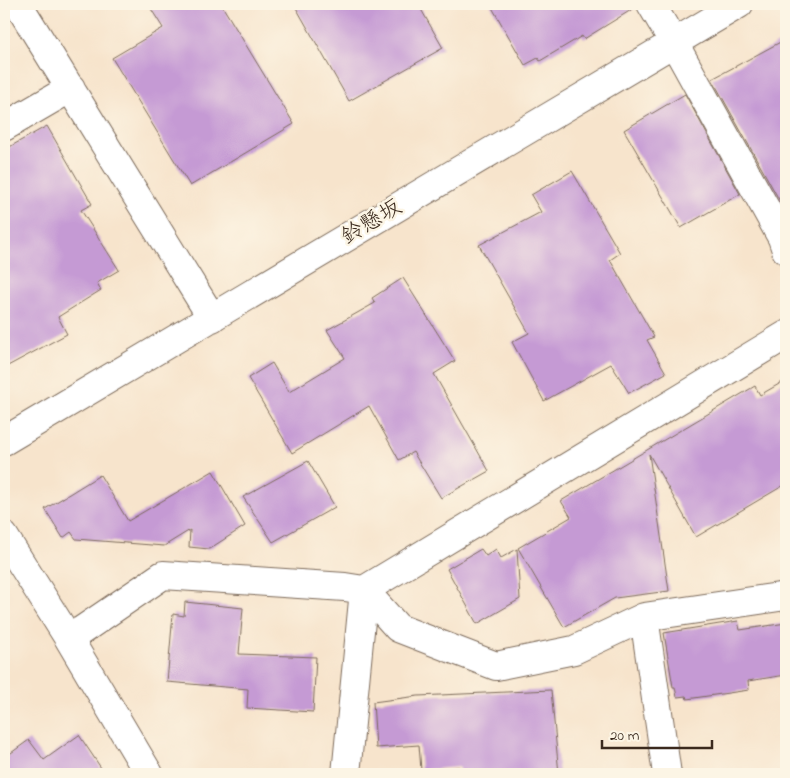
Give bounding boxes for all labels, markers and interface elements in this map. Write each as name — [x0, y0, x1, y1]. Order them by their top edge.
street label: 鈴懸坂 — [335, 192, 409, 254]
scale bar — [602, 718, 712, 750]
text: 20 m — [610, 725, 640, 747]

